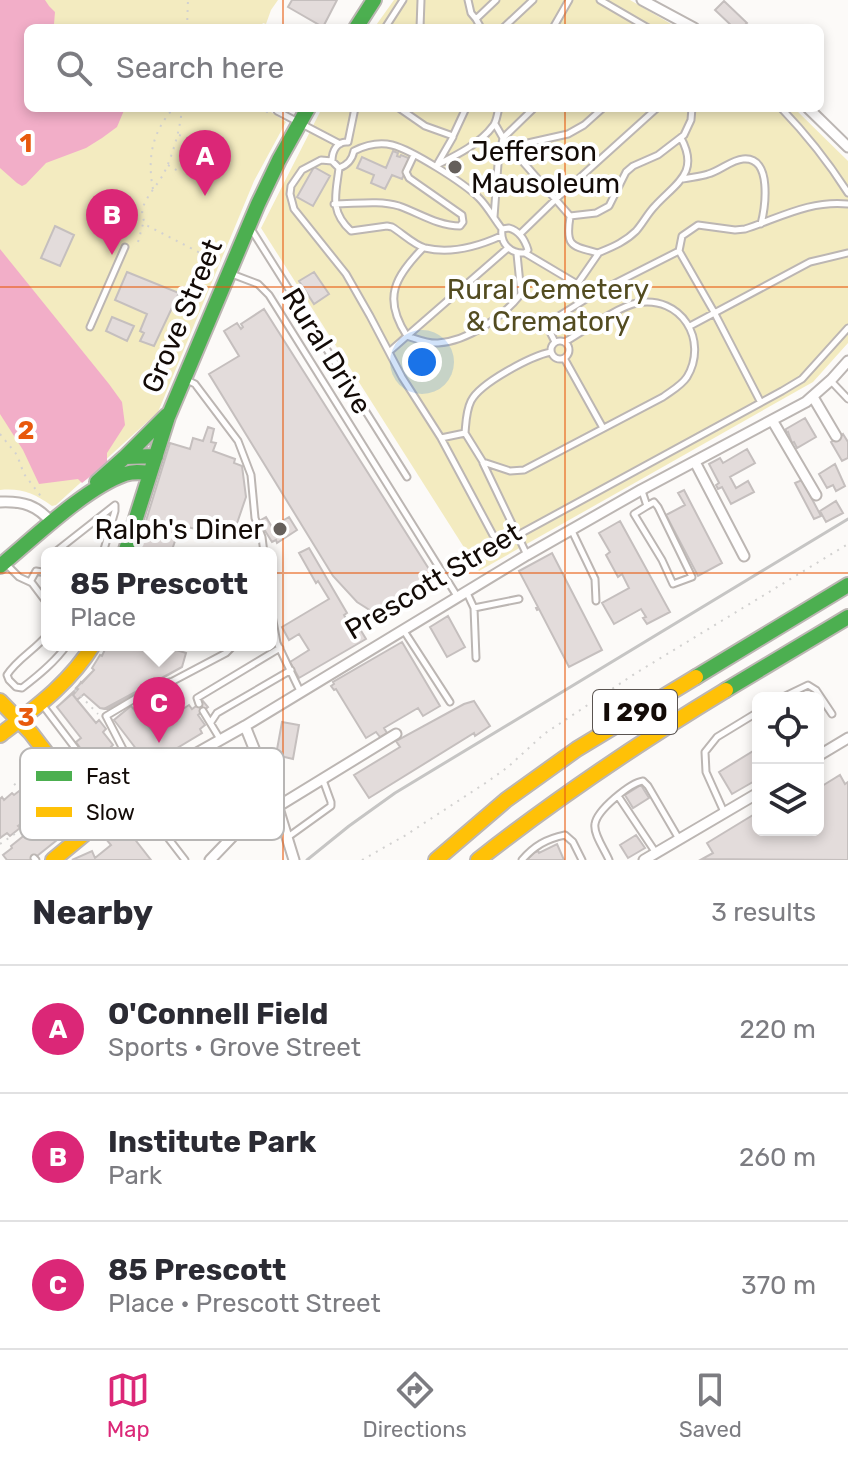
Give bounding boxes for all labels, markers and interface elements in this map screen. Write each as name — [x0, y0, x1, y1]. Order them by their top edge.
search box — [24, 24, 824, 112]
icon: search — [52, 46, 96, 90]
text: Search here — [116, 50, 284, 86]
text: 1 — [20, 128, 32, 159]
pin: A — [179, 130, 231, 196]
place label: Jefferson Mausoleum — [471, 135, 620, 200]
marker: Jefferson Mausoleum — [446, 158, 464, 176]
pin: B — [86, 189, 138, 255]
street label: Grove Street — [135, 234, 229, 398]
park label: Rural Cemetery & Crematory — [447, 273, 649, 338]
street label: Rural Drive — [275, 282, 379, 420]
your location — [402, 342, 442, 382]
text: 2 — [18, 415, 34, 446]
place label: Ralph's Diner — [94, 513, 264, 546]
street label: Prescott Street — [339, 515, 527, 646]
marker: Ralph's Diner — [271, 520, 289, 538]
popup — [41, 547, 277, 651]
text: 85 Prescott — [70, 566, 248, 602]
text: Place — [70, 602, 136, 633]
pin: C — [133, 677, 185, 743]
road number: I 290 — [593, 690, 677, 734]
map controls — [752, 692, 824, 836]
button: locate — [752, 692, 824, 764]
text: 3 — [17, 702, 35, 733]
legend — [20, 748, 284, 840]
text: Fast — [86, 763, 131, 790]
button: layers — [752, 764, 824, 836]
text: Slow — [86, 799, 135, 826]
text: Nearby — [32, 892, 153, 933]
text: 3 results — [711, 897, 816, 928]
text: O'Connell Field — [108, 996, 328, 1032]
text: A — [49, 1014, 67, 1045]
text: 220 m — [739, 1014, 816, 1045]
text: Sports · Grove Street — [108, 1032, 361, 1063]
text: Institute Park — [108, 1124, 316, 1160]
text: B — [49, 1142, 67, 1173]
text: 260 m — [739, 1142, 816, 1173]
text: Park — [108, 1160, 162, 1191]
text: 85 Prescott — [108, 1252, 286, 1288]
text: C — [49, 1270, 67, 1301]
text: 370 m — [741, 1270, 816, 1301]
text: Place · Prescott Street — [108, 1288, 381, 1319]
tab: Map — [106, 1368, 150, 1443]
tab: Directions — [362, 1368, 467, 1443]
tab: Saved — [679, 1368, 742, 1443]

